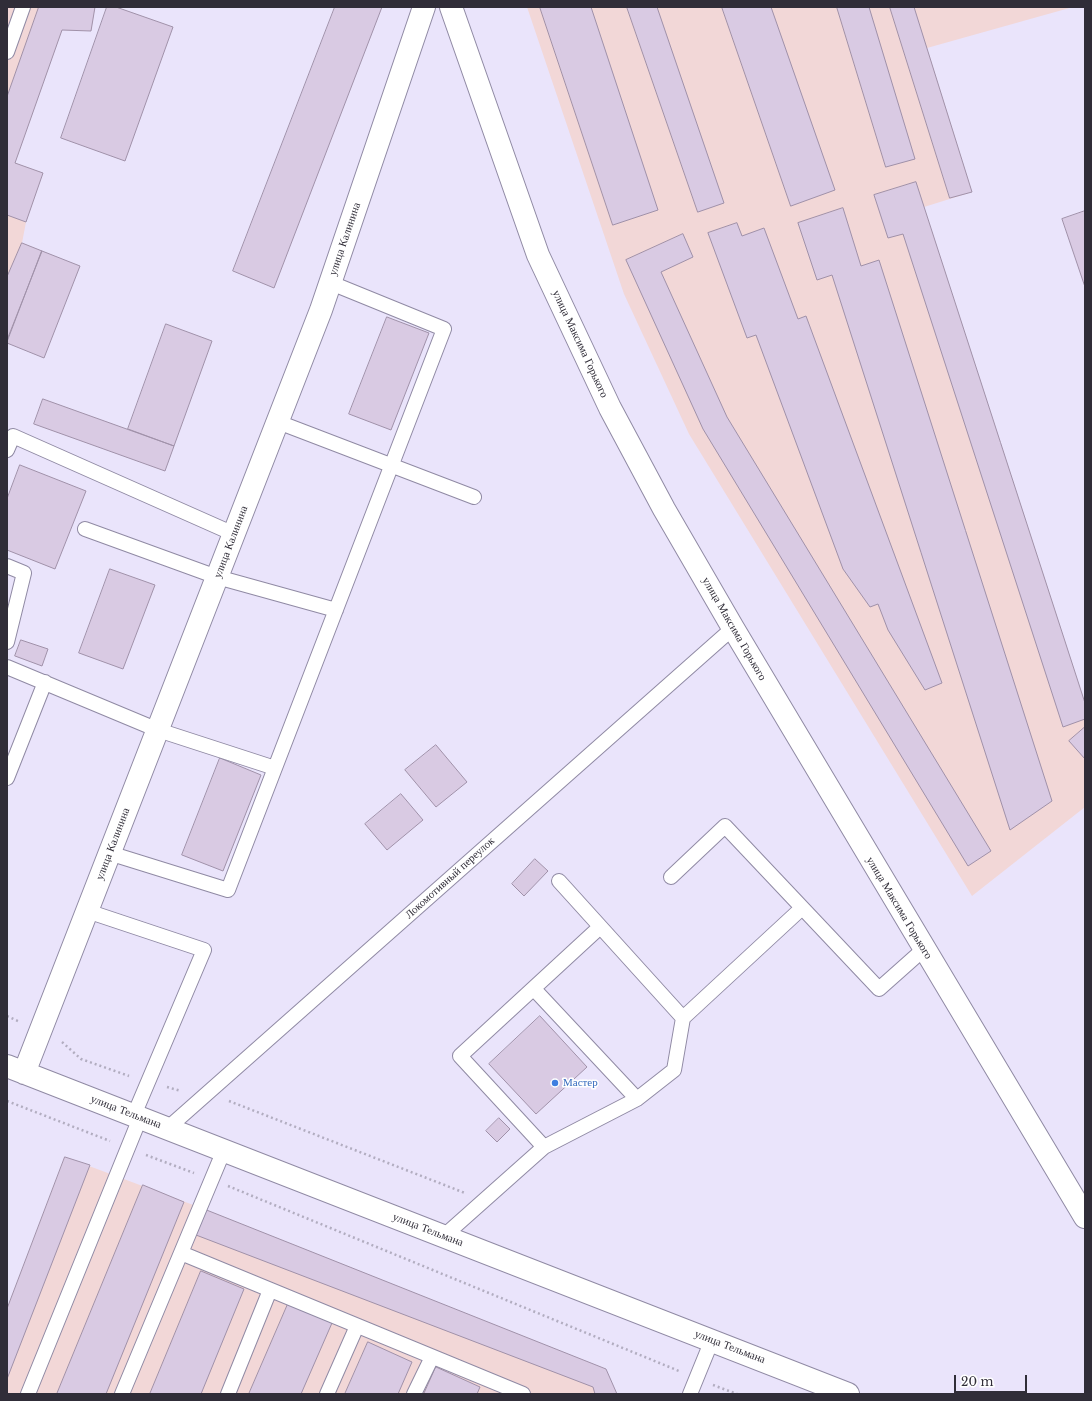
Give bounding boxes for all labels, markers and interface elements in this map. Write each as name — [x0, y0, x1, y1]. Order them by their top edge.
street label: улица Калинина — [326, 201, 364, 277]
street label: улица Максима Горького — [549, 288, 611, 400]
street label: улица Калинина — [211, 504, 251, 580]
street label: улица Максима Горького — [699, 575, 769, 683]
street label: улица Калинина — [93, 806, 133, 882]
street label: Локомотивный переулок — [403, 834, 497, 922]
street label: улица Максима Горького — [863, 854, 935, 962]
place label: Мастер — [563, 1076, 598, 1090]
marker: Мастер — [550, 1078, 560, 1088]
street label: улица Тельмана — [89, 1092, 163, 1132]
street label: улица Тельмана — [391, 1210, 465, 1250]
street label: улица Тельмана — [693, 1327, 767, 1367]
scale bar — [956, 1367, 1029, 1393]
text: 20 m — [961, 1374, 993, 1389]

